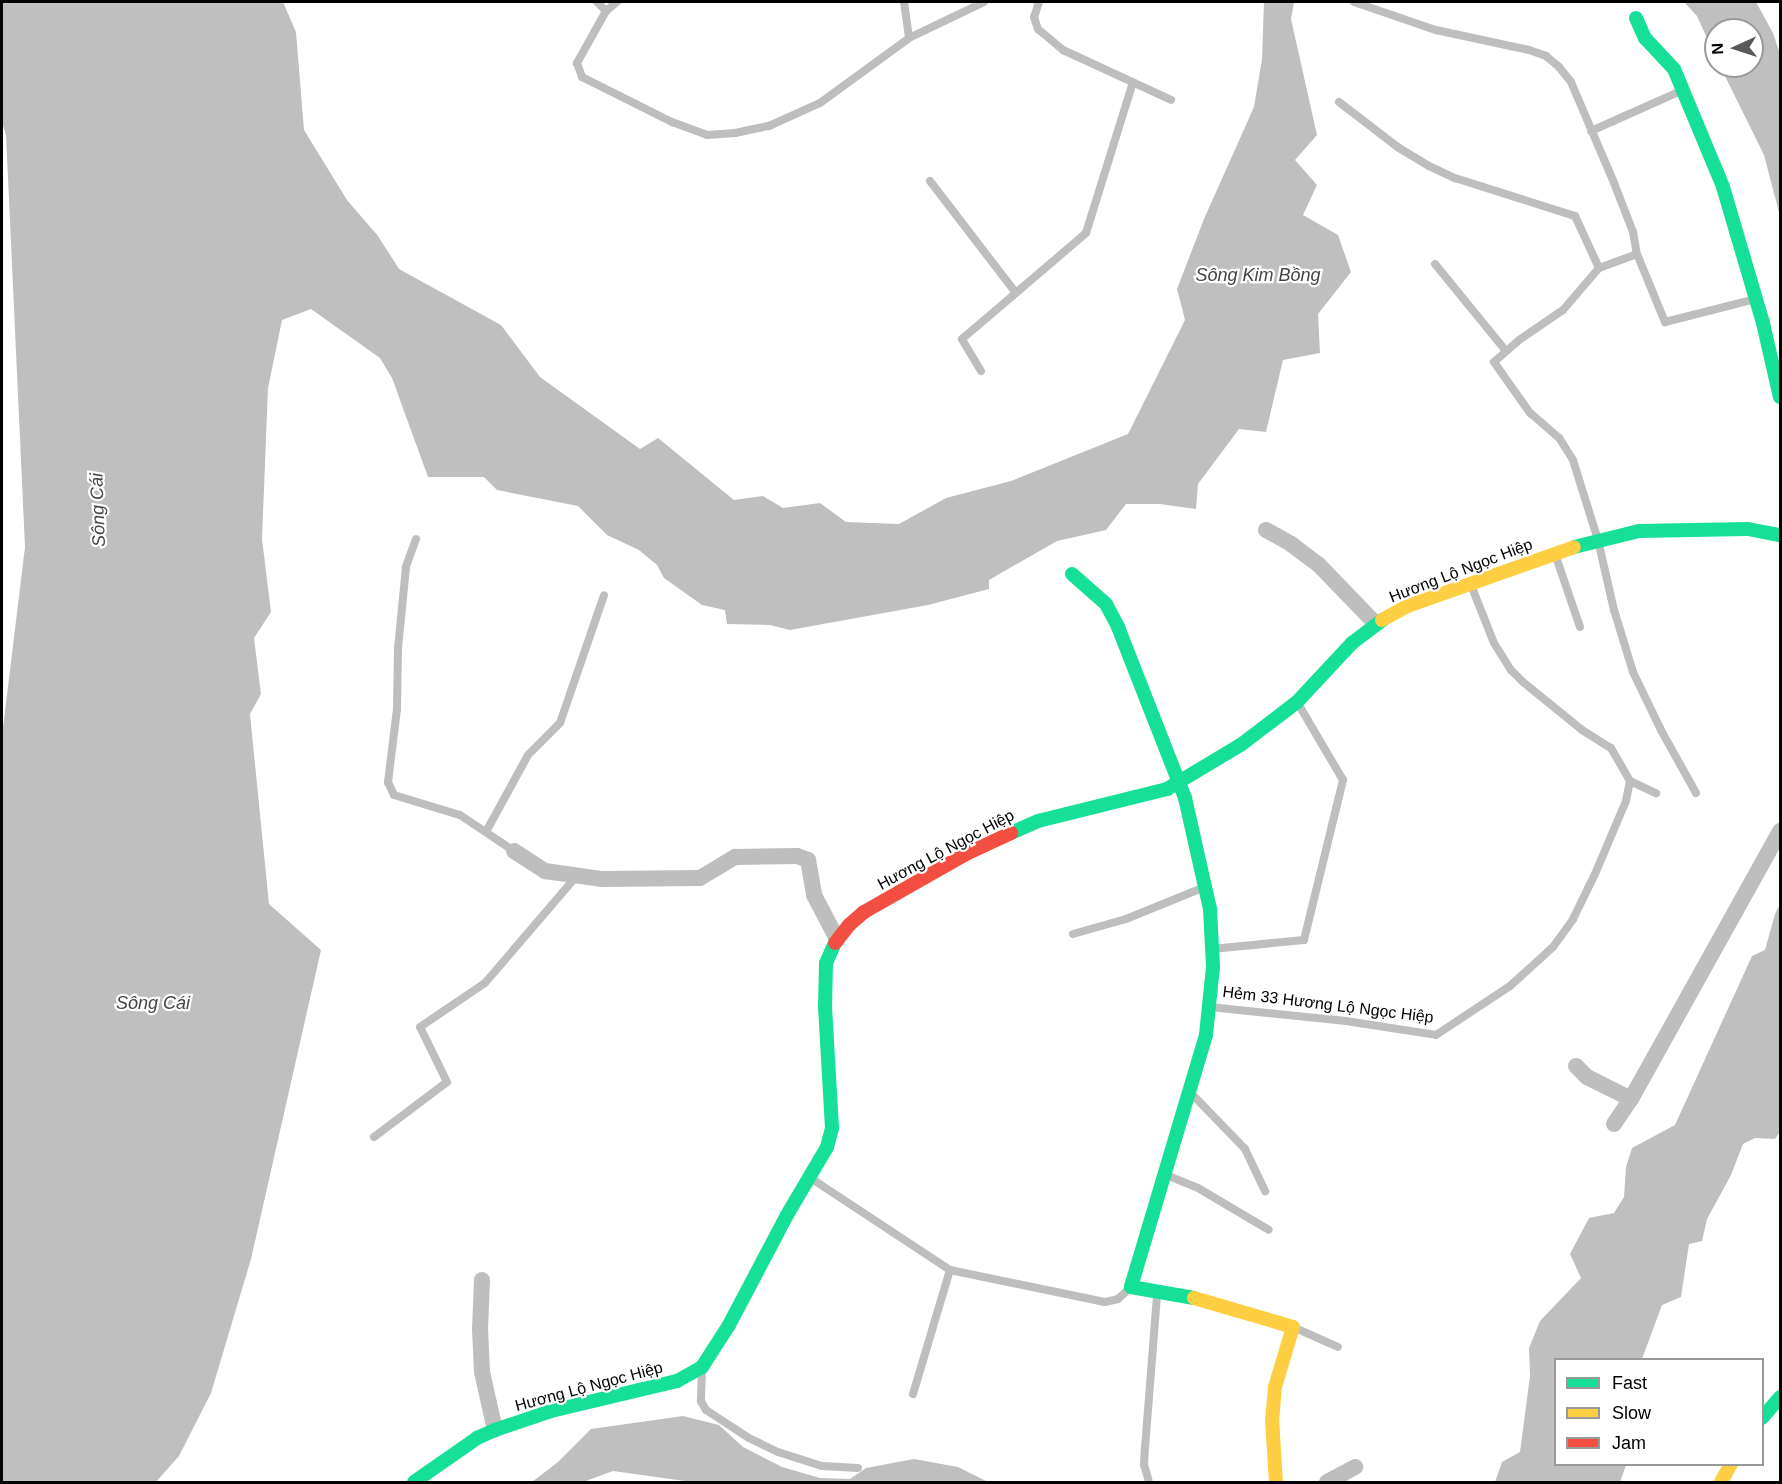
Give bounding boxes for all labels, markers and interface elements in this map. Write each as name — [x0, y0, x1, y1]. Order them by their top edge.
north arrow — [1704, 18, 1764, 78]
text: N — [1709, 43, 1726, 55]
water label: Sông Kim Bồng — [1195, 264, 1321, 286]
water label: Sông Cái — [86, 473, 110, 547]
street label: Hương Lộ Ngọc Hiệp — [1387, 535, 1535, 607]
street label: Hương Lộ Ngọc Hiệp — [874, 806, 1018, 894]
street label: Hẻm 33 Hương Lộ Ngọc Hiệp — [1221, 983, 1435, 1027]
water label: Sông Cái — [116, 992, 190, 1014]
street label: Hương Lộ Ngọc Hiệp — [513, 1358, 665, 1416]
legend — [1554, 1358, 1764, 1466]
text: Fast — [1612, 1373, 1647, 1393]
text: Slow — [1612, 1403, 1651, 1423]
text: Jam — [1612, 1433, 1646, 1453]

